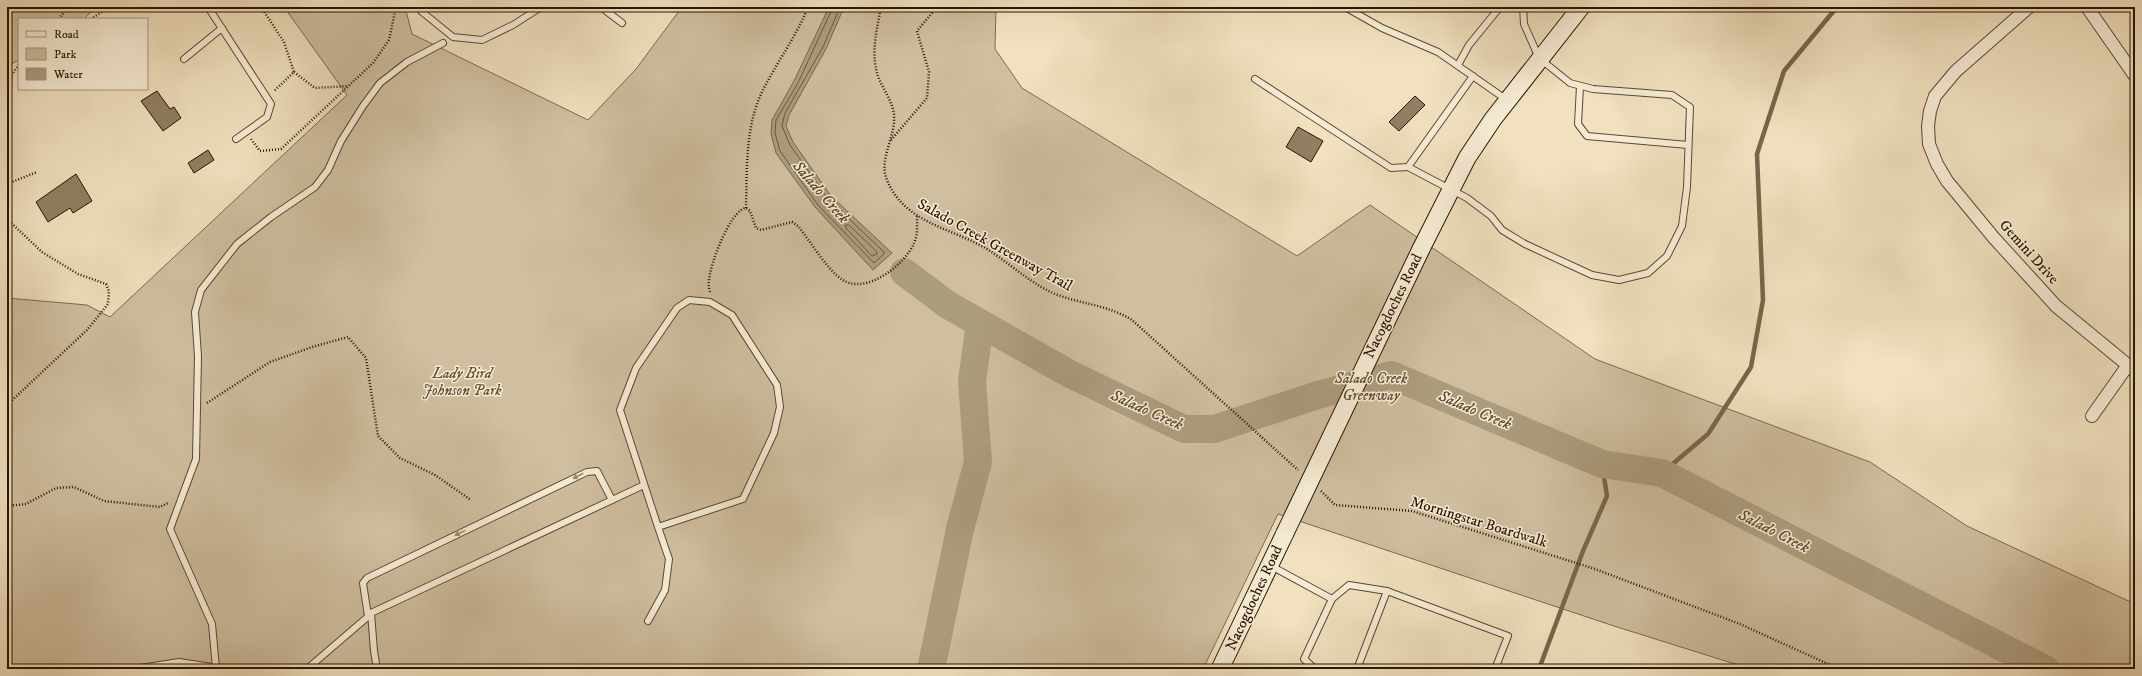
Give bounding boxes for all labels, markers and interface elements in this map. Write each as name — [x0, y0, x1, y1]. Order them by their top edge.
legend — [18, 18, 148, 90]
text: Road — [54, 27, 79, 42]
text: Park — [54, 47, 76, 62]
text: Water — [53, 67, 83, 82]
water label: Salado Creek — [787, 156, 854, 228]
street label: Salado Creek Greenway Trail — [914, 194, 1076, 296]
street label: Gemini Drive — [1995, 216, 2063, 288]
street label: Nacogdoches Road — [1359, 250, 1427, 361]
park label: Lady Bird Johnson Park — [422, 364, 502, 400]
park label: Salado Creek Greenway — [1334, 369, 1408, 405]
water label: Salado Creek — [1107, 385, 1187, 435]
water label: Salado Creek — [1435, 385, 1515, 434]
one-way arrow — [572, 473, 583, 480]
street label: Morningstar Boardwalk — [1408, 492, 1550, 552]
water label: Salado Creek — [1734, 504, 1813, 558]
one-way arrow — [455, 530, 466, 536]
street label: Nacogdoches Road — [1221, 542, 1287, 654]

